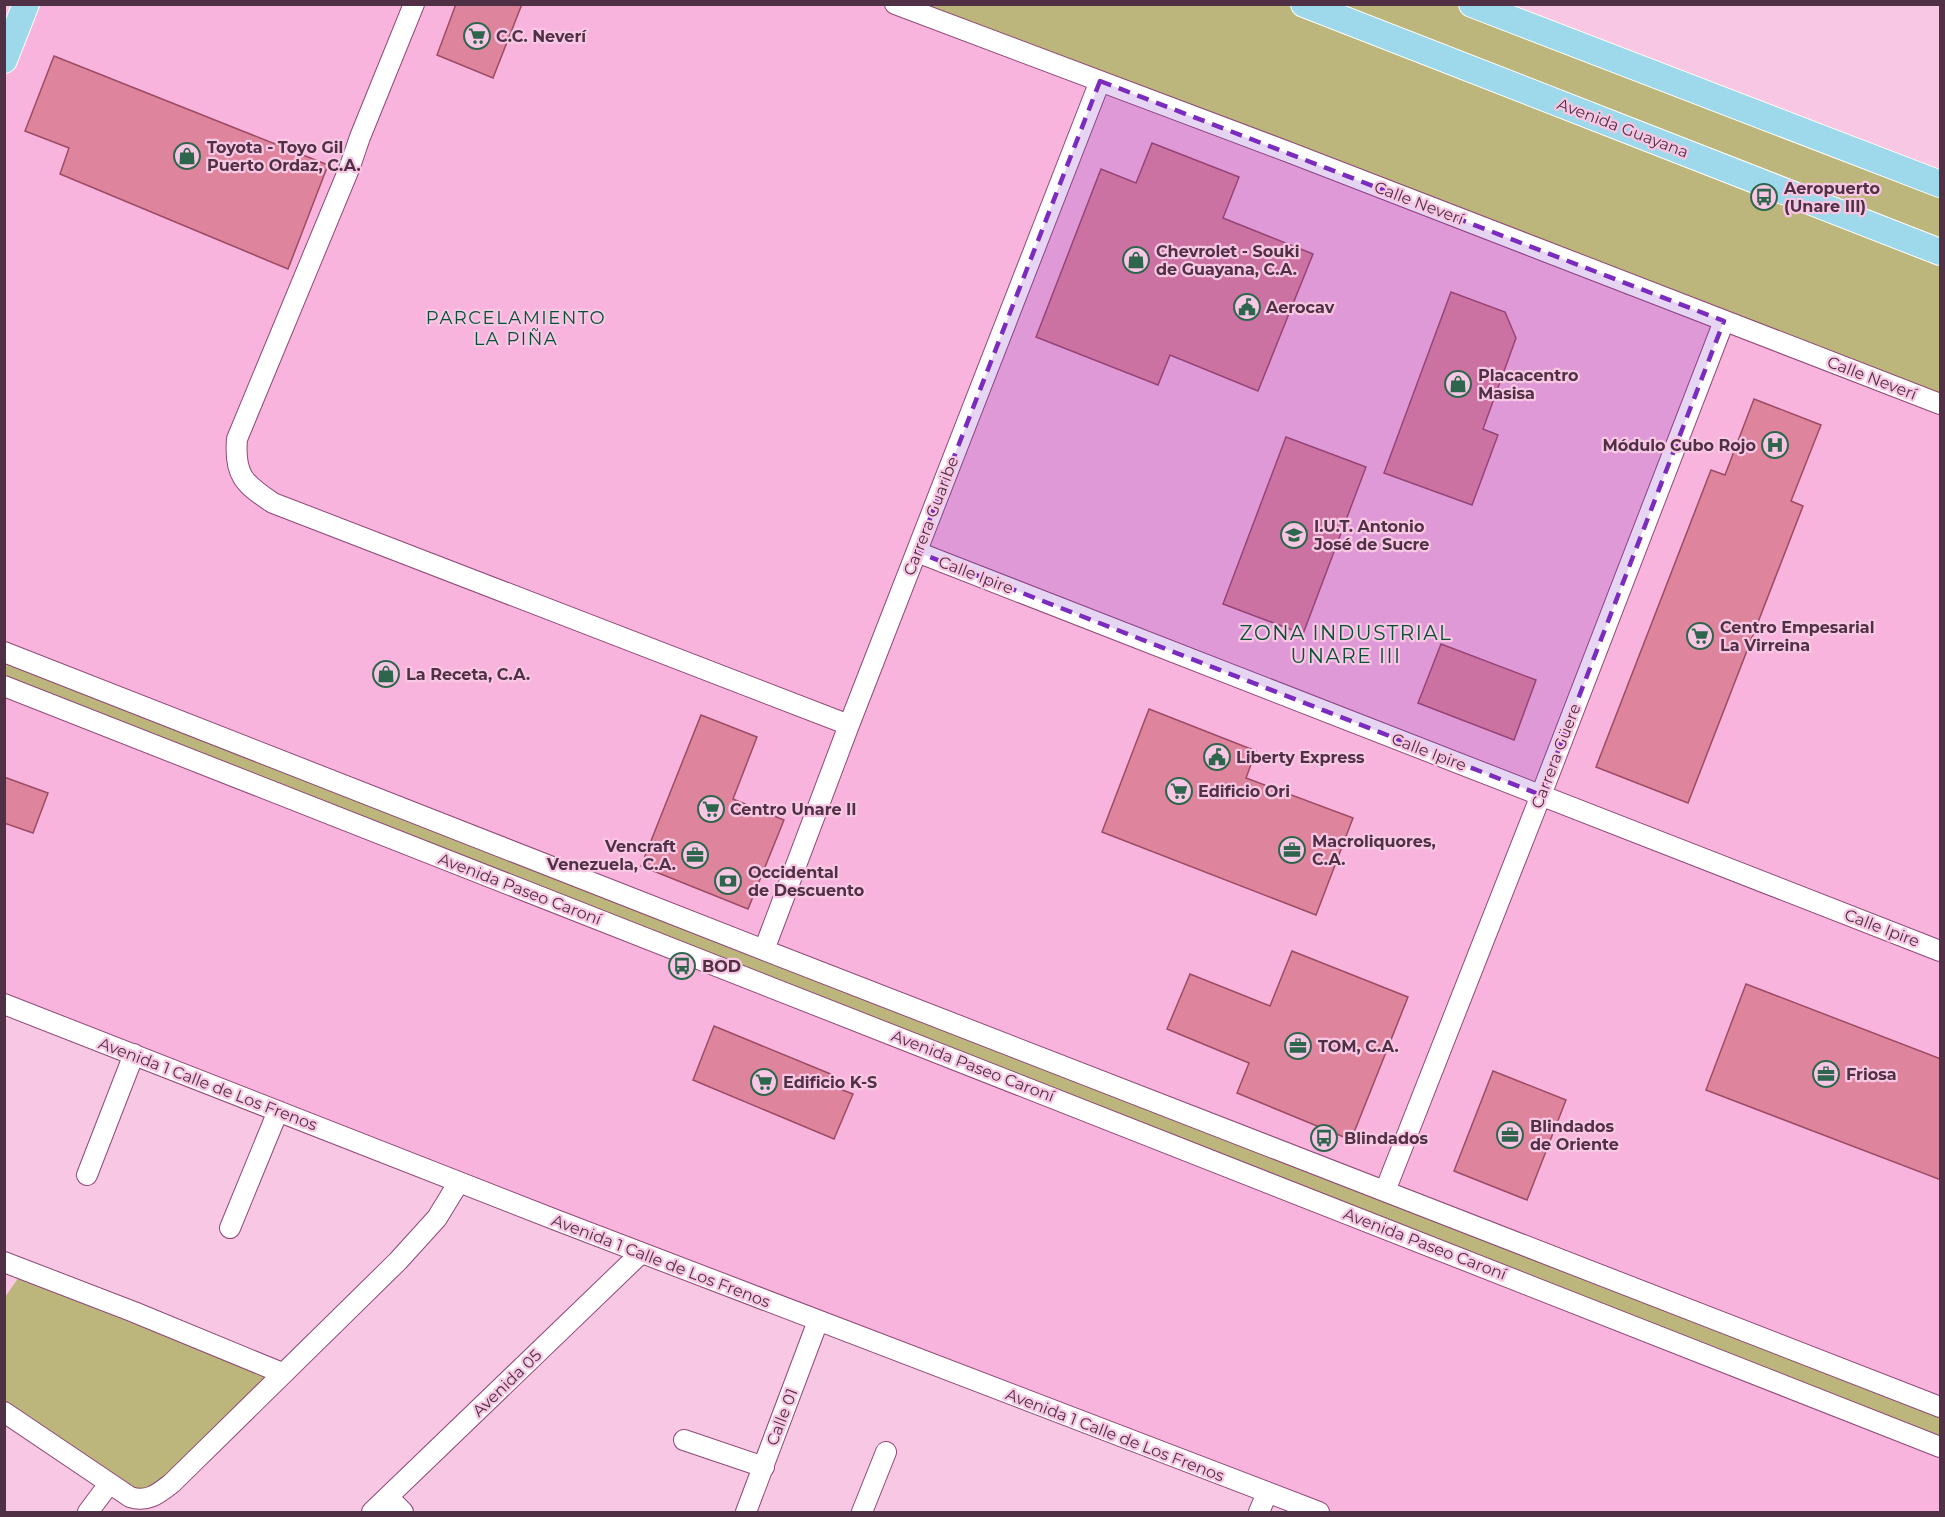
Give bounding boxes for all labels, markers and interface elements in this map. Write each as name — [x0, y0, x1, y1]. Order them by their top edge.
supermarket icon: C.C. Neverí — [462, 21, 492, 51]
place label: C.C. Neverí — [496, 27, 587, 46]
street label: Avenida Guayana — [1555, 94, 1691, 162]
place label: Toyota - Toyo Gil Puerto Ordaz, C.A. — [207, 138, 361, 175]
shop icon: Toyota - Toyo Gil Puerto Ordaz, C.A. — [172, 141, 202, 171]
street label: Calle Neverí — [1372, 177, 1467, 229]
place label: Aeropuerto (Unare III) — [1783, 179, 1880, 216]
bus stop icon: Aeropuerto (Unare III) — [1749, 182, 1779, 212]
place label: Chevrolet - Souki de Guayana, C.A. — [1156, 242, 1300, 279]
shop icon: Chevrolet - Souki de Guayana, C.A. — [1121, 245, 1151, 275]
public building icon: Aerocav — [1232, 292, 1262, 322]
place label: Aerocav — [1265, 298, 1335, 317]
district label: PARCELAMIENTO LA PIÑA — [426, 307, 606, 350]
street label: Calle Neverí — [1825, 352, 1920, 404]
place label: Placacentro Masisa — [1478, 366, 1579, 403]
shop icon: Placacentro Masisa — [1443, 369, 1473, 399]
hospital icon: Módulo Cubo Rojo — [1760, 430, 1790, 460]
place label: Módulo Cubo Rojo — [1602, 436, 1756, 455]
street label: Carrera Guaribe — [900, 454, 962, 578]
place label: I.U.T. Antonio José de Sucre — [1313, 517, 1429, 554]
school or university icon: I.U.T. Antonio José de Sucre — [1279, 520, 1309, 550]
street label: Calle Ipire — [936, 552, 1016, 598]
place label: Centro Empesarial La Virreina — [1720, 618, 1875, 655]
district label: ZONA INDUSTRIAL UNARE III — [1240, 621, 1452, 668]
supermarket icon: Centro Empesarial La Virreina — [1685, 621, 1715, 651]
shop icon: La Receta, C.A. — [371, 659, 401, 689]
place label: La Receta, C.A. — [406, 665, 530, 684]
street label: Carrera Güere — [1527, 701, 1585, 811]
street label: Calle Ipire — [1389, 729, 1469, 775]
public building icon: Liberty Express — [1202, 742, 1232, 772]
place label: Liberty Express — [1236, 748, 1365, 767]
supermarket icon: Edificio Ori — [1164, 776, 1194, 806]
place label: Edificio Ori — [1198, 782, 1290, 801]
supermarket icon: Centro Unare II — [696, 794, 726, 824]
place label: Centro Unare II — [730, 800, 857, 819]
place label: Macroliquores, C.A. — [1312, 832, 1436, 869]
office icon: Macroliquores, C.A. — [1277, 835, 1307, 865]
place label: Vencraft Venezuela, C.A. — [546, 837, 676, 874]
office icon: Vencraft Venezuela, C.A. — [680, 840, 710, 870]
street label: Avenida Paseo Caroní — [436, 849, 605, 929]
place label: Occidental de Descuento — [748, 863, 864, 900]
bank icon: Occidental de Descuento — [713, 866, 743, 896]
street label: Calle Ipire — [1842, 905, 1922, 951]
bus stop icon: BOD — [667, 951, 697, 981]
place label: BOD — [702, 957, 741, 976]
street label: Avenida Paseo Caroní — [889, 1026, 1058, 1106]
office icon: TOM, C.A. — [1283, 1031, 1313, 1061]
street label: Avenida 1 Calle de Los Frenos — [96, 1033, 320, 1135]
place label: TOM, C.A. — [1318, 1037, 1399, 1056]
office icon: Friosa — [1811, 1059, 1841, 1089]
place label: Friosa — [1846, 1065, 1897, 1084]
supermarket icon: Edificio K-S — [749, 1067, 779, 1097]
place label: Edificio K-S — [783, 1073, 877, 1092]
place label: Blindados de Oriente — [1530, 1117, 1619, 1154]
office icon: Blindados de Oriente — [1495, 1120, 1525, 1150]
bus stop icon: Blindados — [1309, 1123, 1339, 1153]
place label: Blindados — [1344, 1129, 1429, 1148]
street label: Avenida Paseo Caroní — [1341, 1204, 1510, 1284]
street label: Avenida 1 Calle de Los Frenos — [549, 1210, 773, 1312]
street label: Avenida 05 — [469, 1345, 545, 1421]
street label: Avenida 1 Calle de Los Frenos — [1003, 1384, 1227, 1486]
street label: Calle 01 — [762, 1386, 802, 1448]

